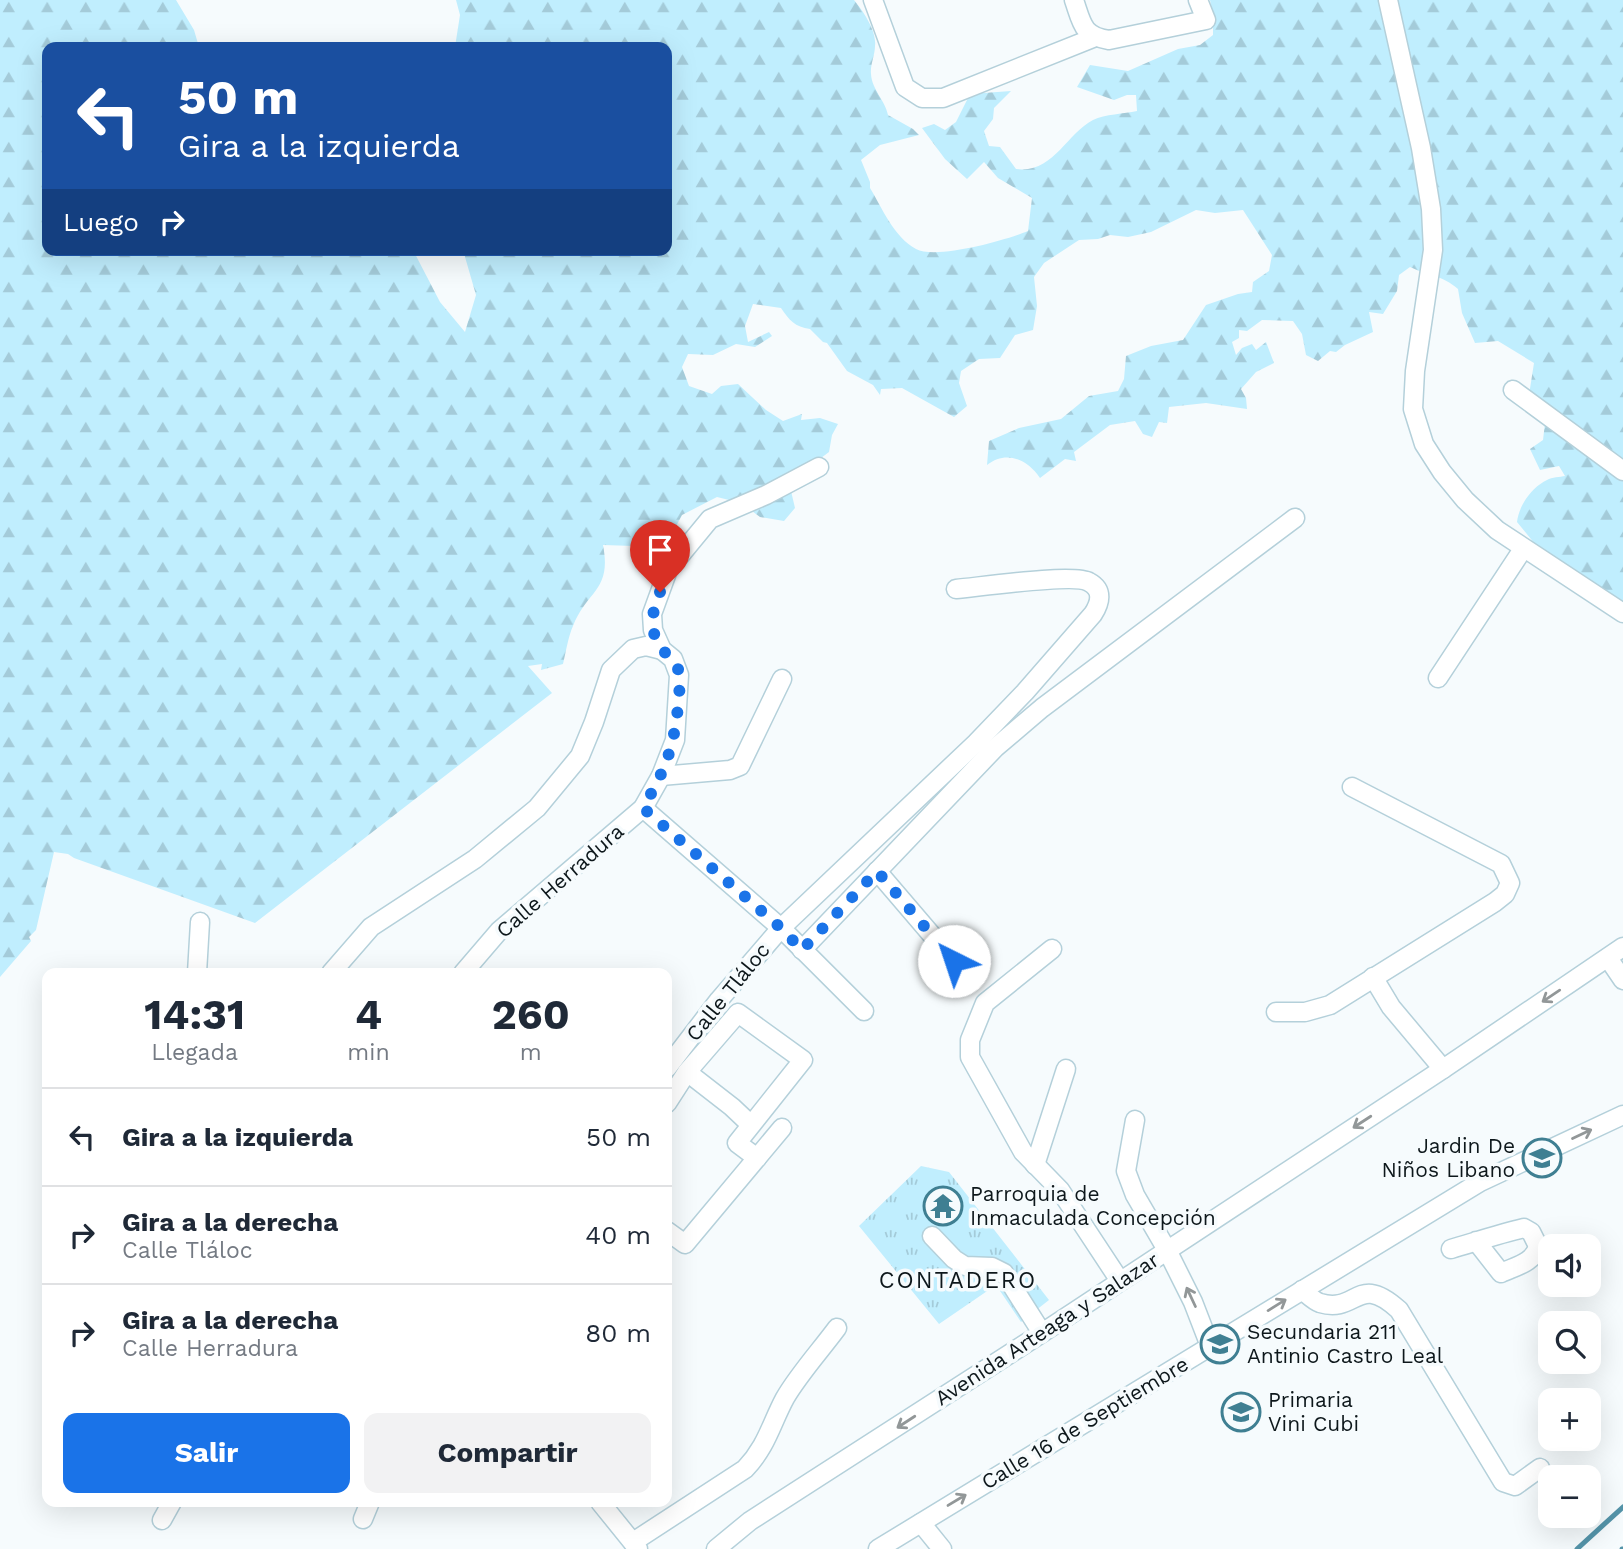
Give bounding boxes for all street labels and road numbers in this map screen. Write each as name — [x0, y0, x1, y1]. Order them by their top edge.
street label: Calle Herradura — [491, 818, 629, 943]
street label: Calle Tláloc — [680, 937, 775, 1046]
street label: Avenida Arteaga y Salazar — [930, 1246, 1164, 1410]
street label: Calle 16 de Septiembre — [977, 1351, 1193, 1494]

